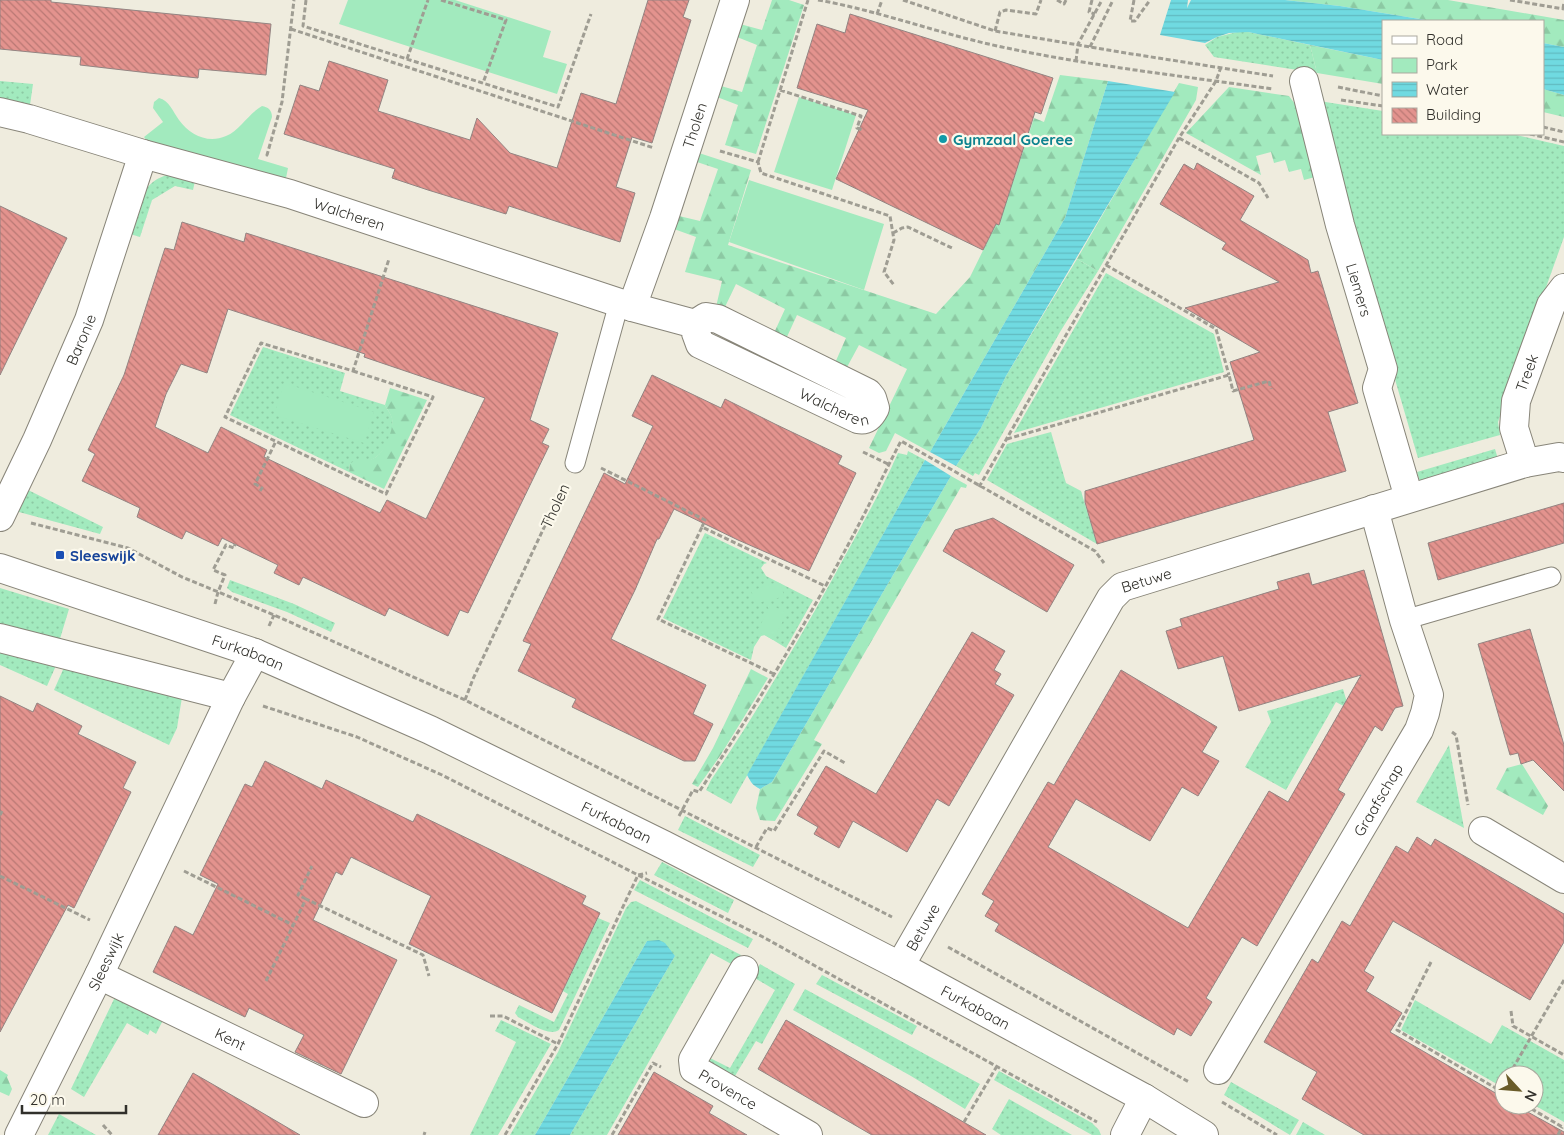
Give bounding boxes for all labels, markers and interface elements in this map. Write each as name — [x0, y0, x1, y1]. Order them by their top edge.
legend — [1382, 20, 1544, 135]
text: Road — [1426, 30, 1463, 49]
text: Park — [1426, 55, 1458, 74]
text: Water — [1426, 80, 1469, 99]
street label: Tholen — [678, 100, 710, 151]
text: Building — [1426, 105, 1481, 124]
place label: Gymzaal Goeree — [953, 130, 1073, 149]
marker: Gymzaal Goeree — [937, 133, 949, 145]
street label: Walcheren — [311, 193, 388, 234]
street label: Liemers — [1342, 261, 1376, 319]
street label: Baronie — [61, 312, 100, 368]
street label: Treek — [1511, 351, 1542, 394]
street label: Walcheren — [796, 383, 870, 429]
street label: Tholen — [536, 481, 574, 531]
place label: Sleeswijk — [70, 546, 136, 565]
marker: Sleeswijk — [54, 549, 66, 561]
street label: Betuwe — [1119, 563, 1174, 596]
street label: Furkabaan — [210, 630, 287, 674]
street label: Graafschap — [1349, 760, 1407, 840]
street label: Furkabaan — [578, 797, 655, 847]
street label: Betuwe — [901, 900, 943, 954]
street label: Sleeswijk — [83, 929, 127, 994]
street label: Furkabaan — [938, 981, 1014, 1033]
street label: Kent — [212, 1023, 249, 1054]
street label: Provence — [695, 1064, 761, 1113]
north arrow — [1494, 1065, 1544, 1115]
scale bar — [22, 1082, 126, 1114]
text: N — [1520, 1087, 1541, 1104]
text: 20 m — [30, 1090, 65, 1109]

